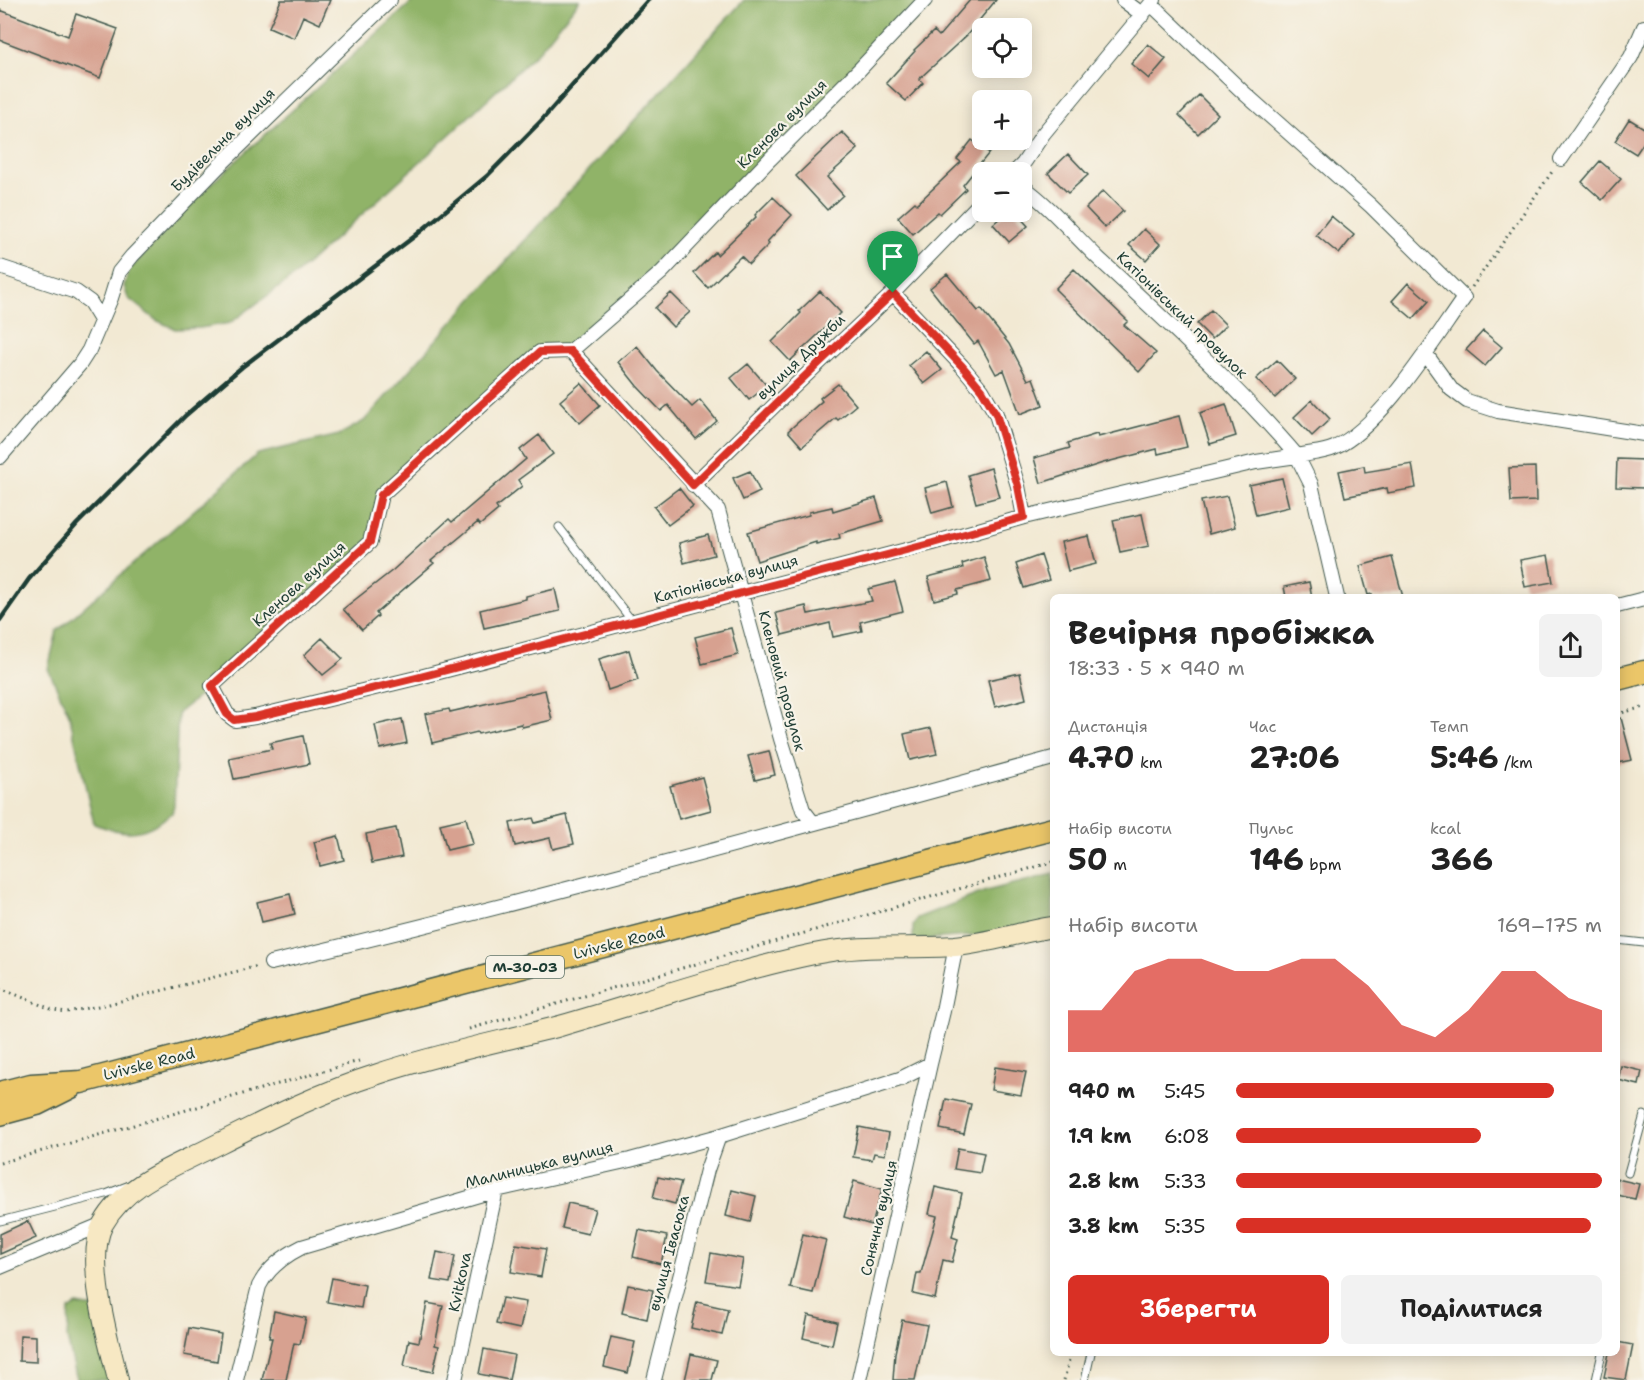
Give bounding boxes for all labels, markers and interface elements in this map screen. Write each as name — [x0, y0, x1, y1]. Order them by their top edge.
map controls — [972, 18, 1032, 222]
button: locate — [972, 18, 1032, 78]
street label: Кленова вулиця — [733, 75, 831, 173]
street label: Будівельна вулиця — [167, 84, 279, 196]
button: + — [972, 90, 1032, 150]
button: − — [972, 162, 1032, 222]
pin — [867, 231, 918, 293]
icon: arrive — [876, 240, 909, 273]
street label: Катіонівський провулок — [1112, 247, 1252, 383]
street label: вулиця Дружби — [752, 309, 850, 404]
street label: Кленова вулиця — [248, 537, 350, 631]
street label: Катіонівська вулиця — [652, 550, 800, 608]
street label: Кленовий провулок — [754, 608, 810, 754]
text: Вечірня пробіжка — [1068, 610, 1374, 655]
button: share — [1539, 614, 1602, 677]
text: 18:33 · 5 × 940 m — [1068, 655, 1245, 681]
text: Дистанція — [1068, 716, 1148, 737]
text: Час — [1249, 716, 1277, 737]
text: Темп — [1430, 716, 1469, 737]
text: 4.70 — [1068, 737, 1135, 778]
text: 27:06 — [1249, 737, 1340, 778]
text: 5:46 — [1430, 737, 1499, 778]
text: km — [1135, 752, 1163, 773]
text: /km — [1499, 752, 1533, 773]
text: Набір висоти — [1068, 818, 1172, 839]
text: Пульс — [1249, 818, 1294, 839]
text: kcal — [1430, 818, 1461, 839]
text: 50 — [1068, 839, 1108, 880]
text: 146 — [1249, 839, 1304, 880]
text: 366 — [1430, 839, 1493, 880]
text: m — [1108, 854, 1127, 875]
text: bpm — [1304, 854, 1342, 875]
text: Набір висоти — [1068, 912, 1198, 938]
text: 169–175 m — [1497, 912, 1602, 938]
street label: Lvivske Road — [571, 922, 667, 964]
road number: М-30-03 — [486, 956, 564, 978]
street label: Lvivske Road — [101, 1043, 197, 1085]
text: 940 m — [1068, 1078, 1135, 1104]
text: 5:45 — [1164, 1078, 1205, 1104]
text: 1.9 km — [1068, 1123, 1131, 1149]
text: 6:08 — [1164, 1123, 1210, 1149]
street label: Малиницька вулиця — [463, 1137, 615, 1193]
street label: Сонячна вулиця — [856, 1158, 902, 1278]
text: 2.8 km — [1068, 1168, 1139, 1194]
text: 5:33 — [1164, 1168, 1207, 1194]
street label: вулиця Івасюка — [644, 1192, 694, 1313]
text: 3.8 km — [1068, 1213, 1139, 1239]
text: 5:35 — [1164, 1213, 1206, 1239]
street label: Kvitkova — [444, 1250, 476, 1314]
button: Зберегти — [1068, 1275, 1329, 1344]
button: Поділитися — [1341, 1275, 1602, 1344]

